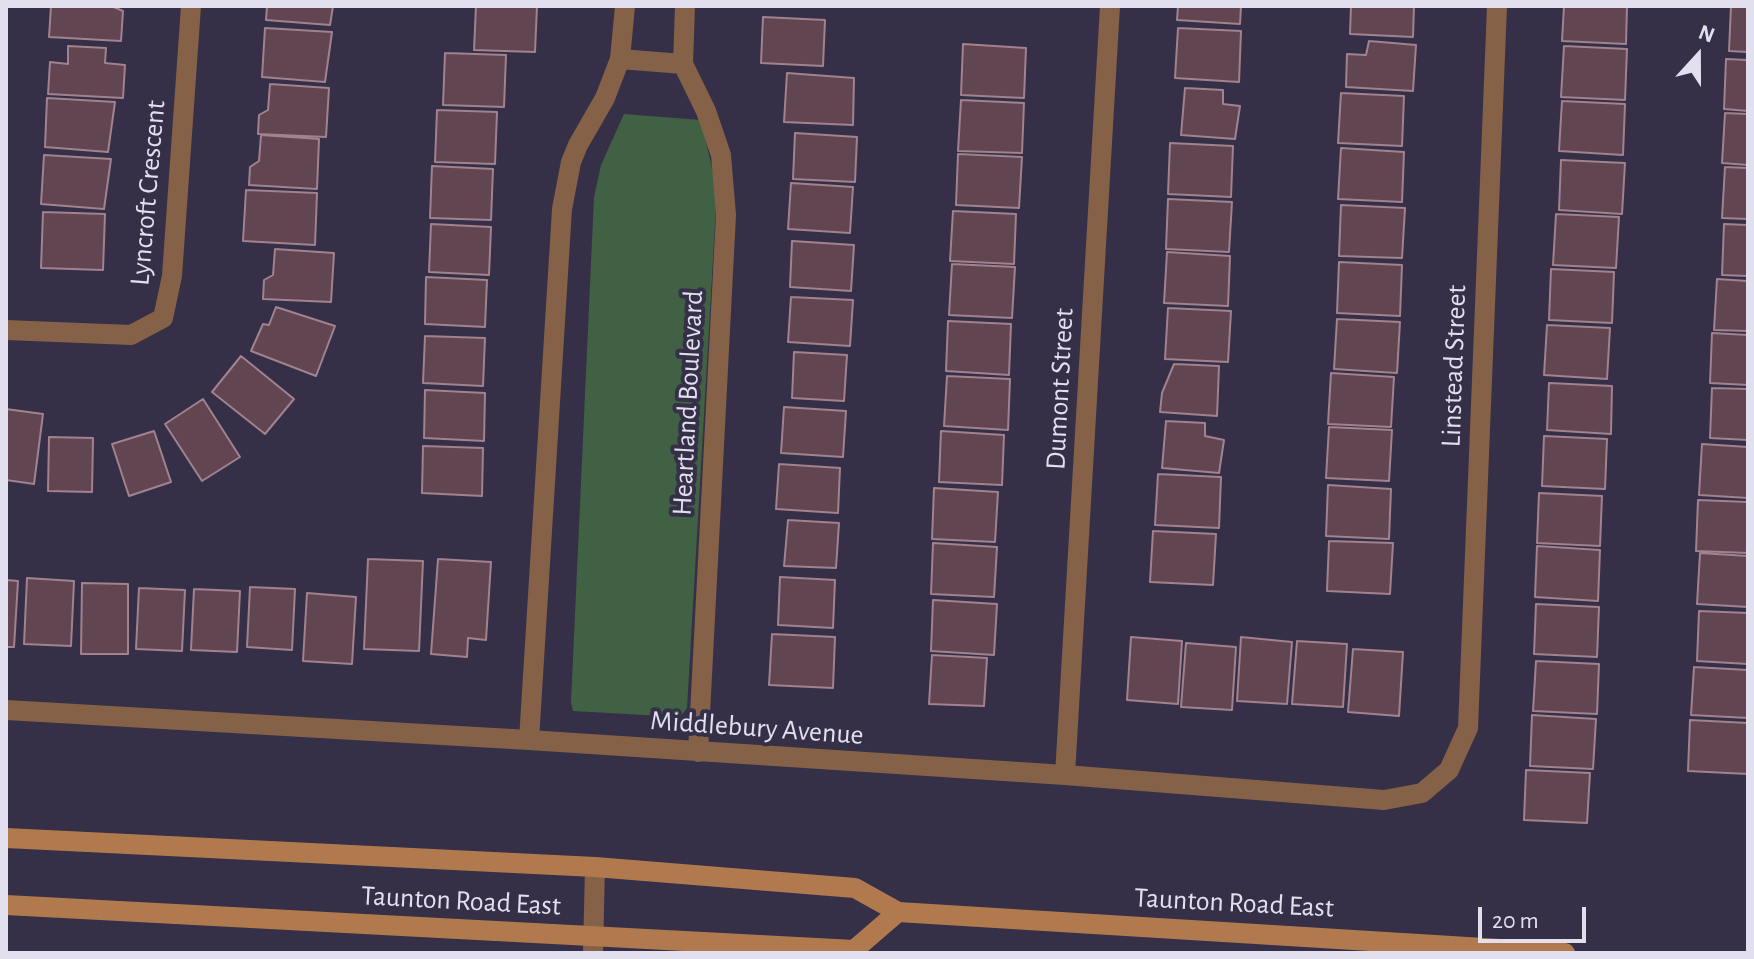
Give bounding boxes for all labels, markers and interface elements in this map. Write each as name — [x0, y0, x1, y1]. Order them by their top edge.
north arrow — [1658, 16, 1738, 96]
text: N — [1696, 21, 1718, 47]
street label: Lyncroft Crescent — [123, 99, 173, 287]
street label: Linstead Street — [1434, 284, 1474, 448]
street label: Heartland Boulevard — [665, 290, 711, 516]
street label: Dumont Street — [1039, 307, 1081, 471]
street label: Middlebury Avenue — [649, 704, 865, 752]
street label: Taunton Road East — [360, 879, 562, 923]
street label: Taunton Road East — [1133, 881, 1335, 925]
scale bar — [1482, 891, 1590, 941]
text: 20 m — [1492, 909, 1539, 933]

